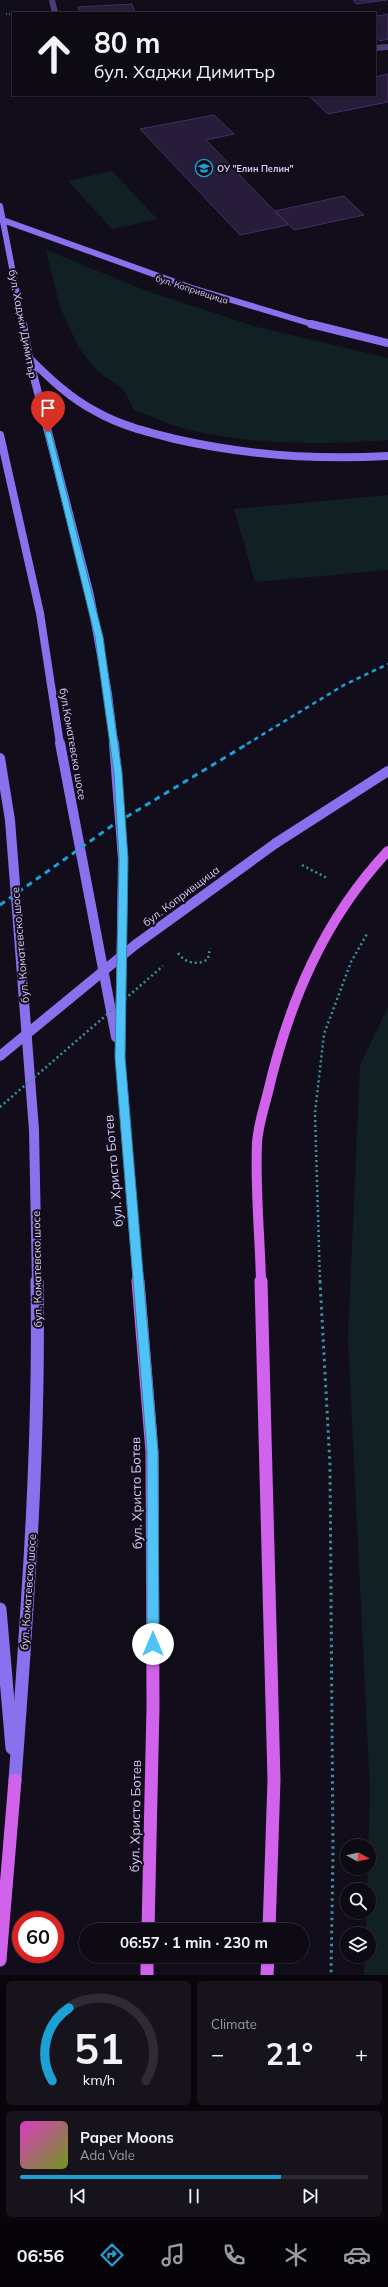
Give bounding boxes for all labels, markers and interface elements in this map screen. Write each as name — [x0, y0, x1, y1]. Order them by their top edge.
text: 80 m — [94, 25, 160, 60]
icon: ahead — [28, 28, 80, 80]
text: бул. Хаджи Димитър — [94, 60, 275, 83]
school or university icon: ОУ "Елин Пелин" — [194, 158, 214, 178]
place label: ОУ "Елин Пелин" — [217, 163, 294, 174]
street label: бул. Хаджи Димитър — [6, 268, 40, 380]
street label: бул. Копривщица — [154, 272, 230, 307]
pin — [31, 391, 65, 432]
icon: arrive — [37, 397, 59, 419]
street label: бул.Коматевско шосе — [56, 687, 90, 801]
street label: бул. Копривщица — [140, 863, 222, 929]
street label: бул. Коматевско шосе — [8, 886, 32, 1004]
street label: бул. Христо Ботев — [100, 1114, 126, 1228]
street label: бул. Коматевско шосе — [29, 1211, 45, 1327]
street label: бул. Христо Ботев — [127, 1437, 145, 1549]
street label: бул. Коматевско шосе — [17, 1533, 39, 1651]
position arrow — [132, 1623, 174, 1665]
street label: бул. Христо Ботев — [126, 1760, 144, 1872]
north arrow — [340, 1839, 376, 1875]
map controls — [340, 1839, 376, 1963]
button: search — [340, 1883, 376, 1919]
speed limit sign: 60 — [12, 1911, 64, 1963]
button: layers — [340, 1927, 376, 1963]
text: 06:57 · 1 min · 230 m — [120, 1933, 268, 1952]
text: Climate — [211, 2016, 257, 2032]
text: 51 — [74, 2022, 123, 2074]
text: 21° — [266, 2035, 313, 2073]
text: − — [211, 2040, 224, 2068]
text: + — [355, 2040, 368, 2068]
text: km/h — [82, 2071, 115, 2089]
text: Paper Moons — [80, 2128, 174, 2147]
text: Ada Vale — [80, 2147, 135, 2163]
icon: previous — [67, 2185, 89, 2207]
icon: pause — [183, 2185, 205, 2207]
icon: next — [299, 2185, 321, 2207]
icon: directions — [98, 2241, 126, 2269]
icon: music — [159, 2241, 187, 2269]
icon: phone — [220, 2241, 248, 2269]
icon: climate — [282, 2241, 310, 2269]
icon: car — [343, 2241, 371, 2269]
text: 06:56 — [17, 2244, 64, 2267]

